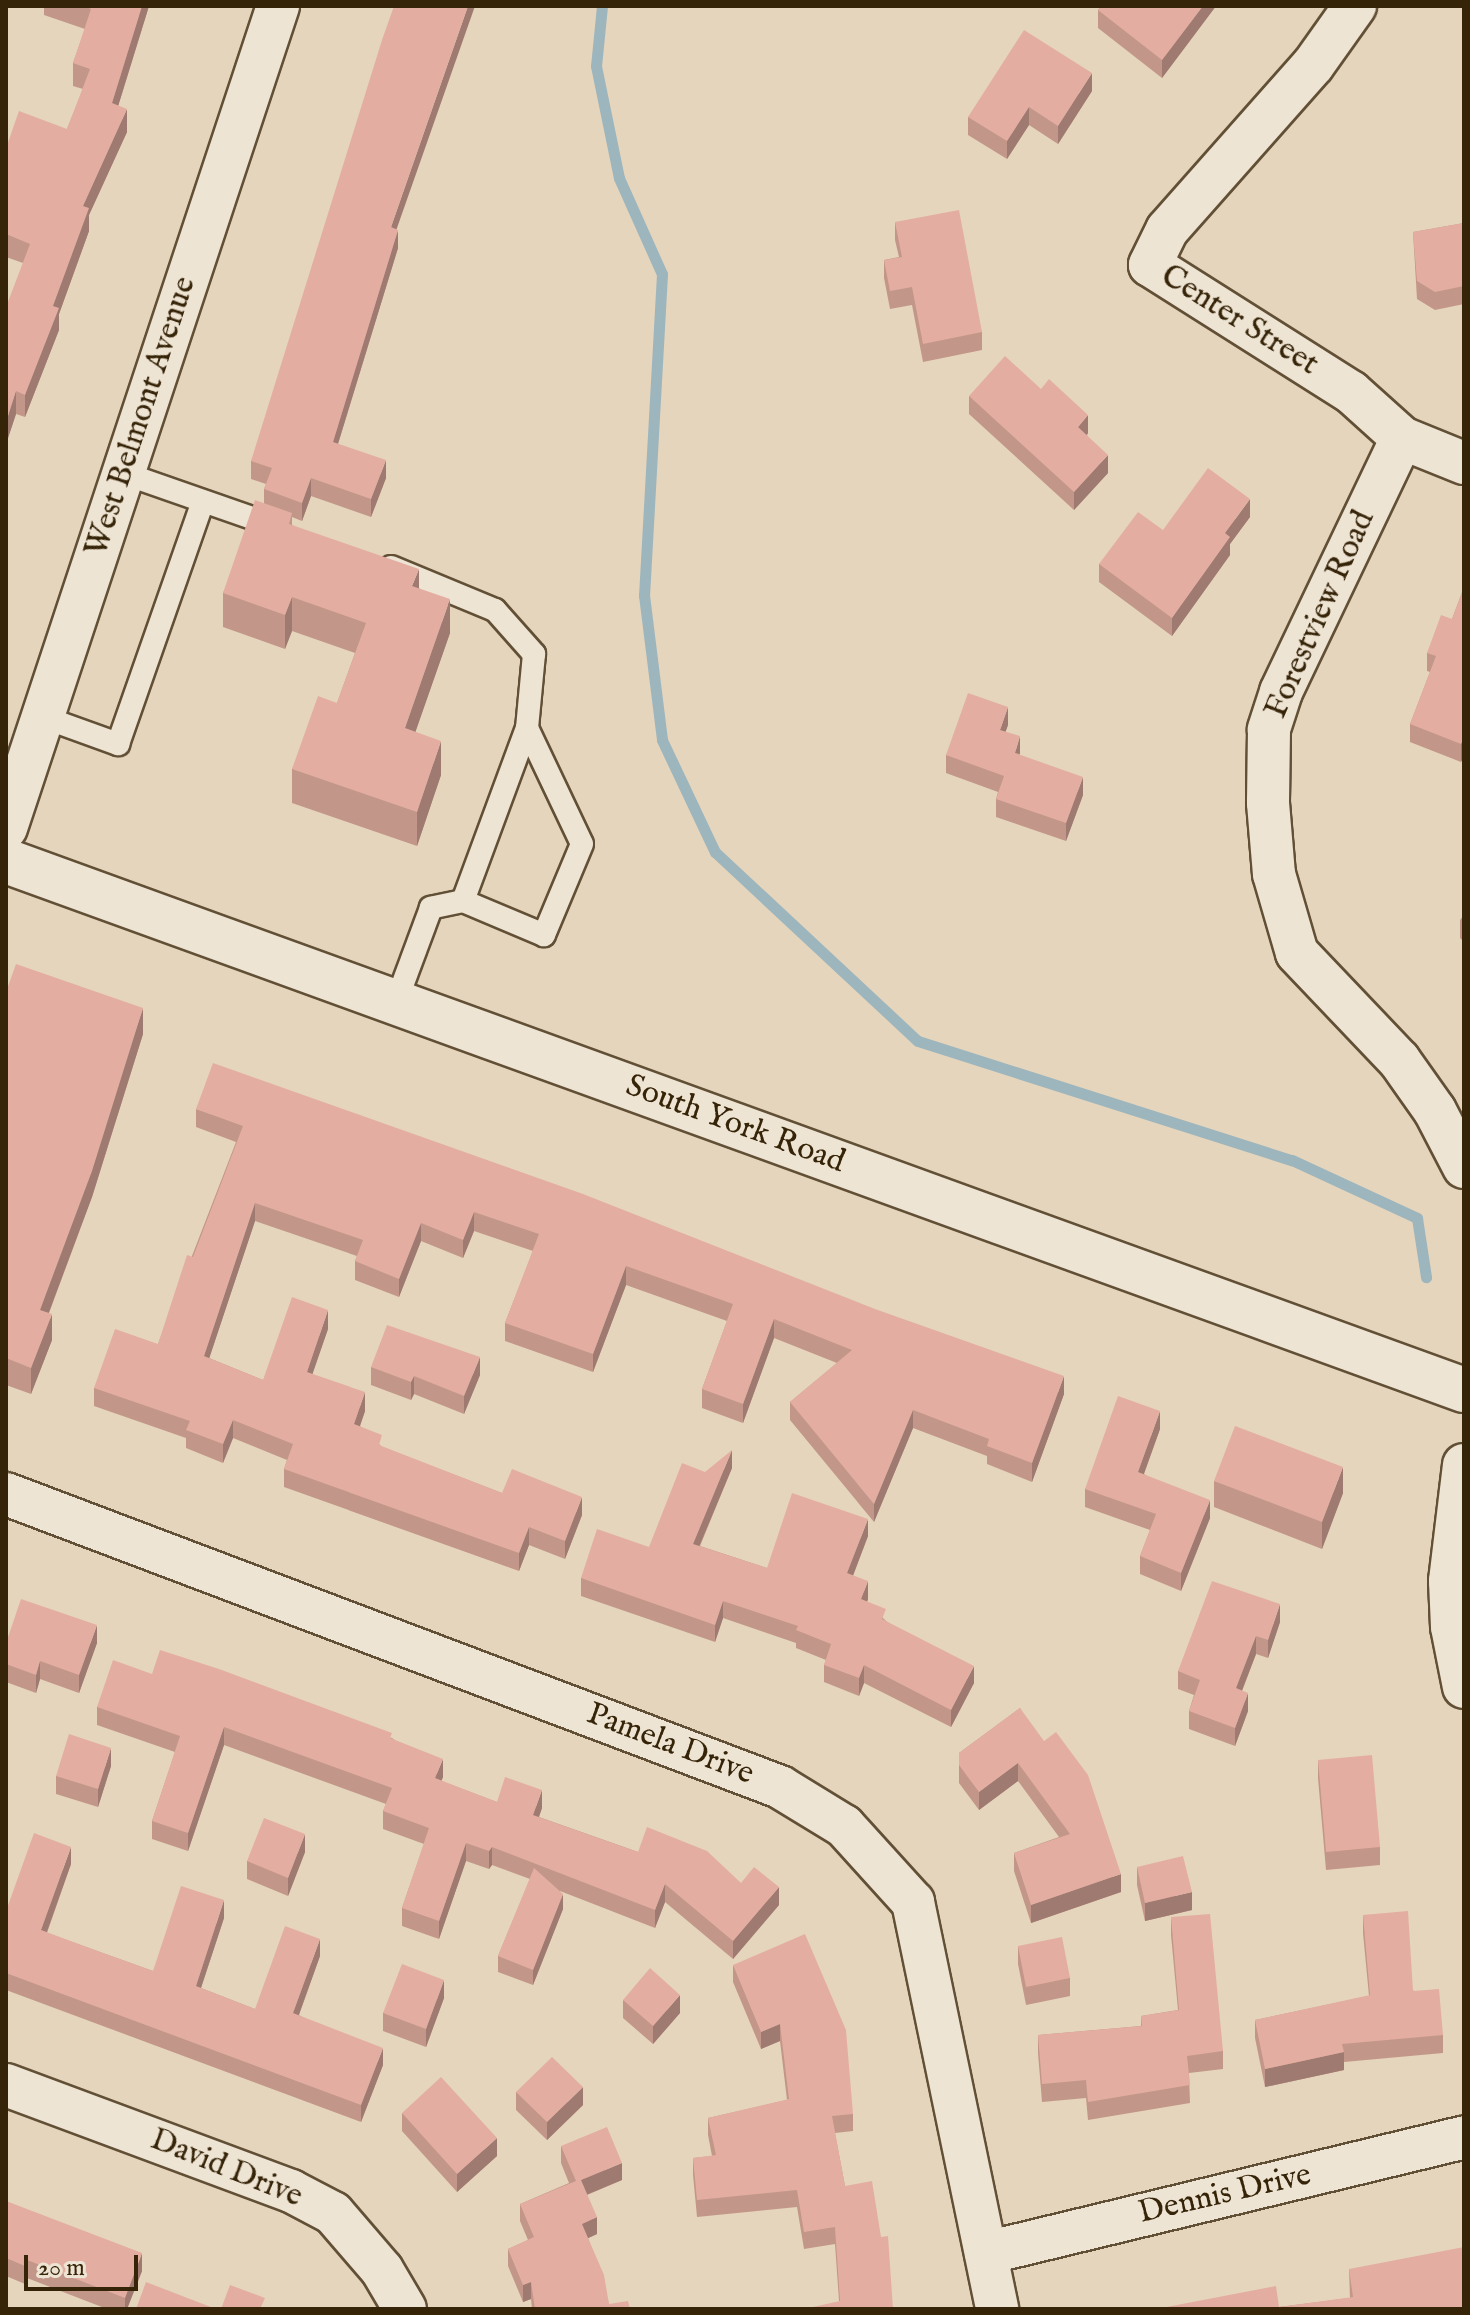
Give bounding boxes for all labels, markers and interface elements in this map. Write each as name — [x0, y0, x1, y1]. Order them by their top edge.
street label: Center Street — [1153, 257, 1325, 385]
street label: West Belmont Avenue — [79, 272, 205, 562]
street label: Forestview Road — [1258, 505, 1384, 725]
street label: South York Road — [620, 1068, 850, 1182]
street label: Pamela Drive — [581, 1696, 759, 1794]
street label: David Drive — [144, 2121, 308, 2217]
street label: Dennis Drive — [1135, 2157, 1315, 2233]
scale bar — [28, 2239, 142, 2289]
text: 20 m — [38, 2253, 85, 2284]

